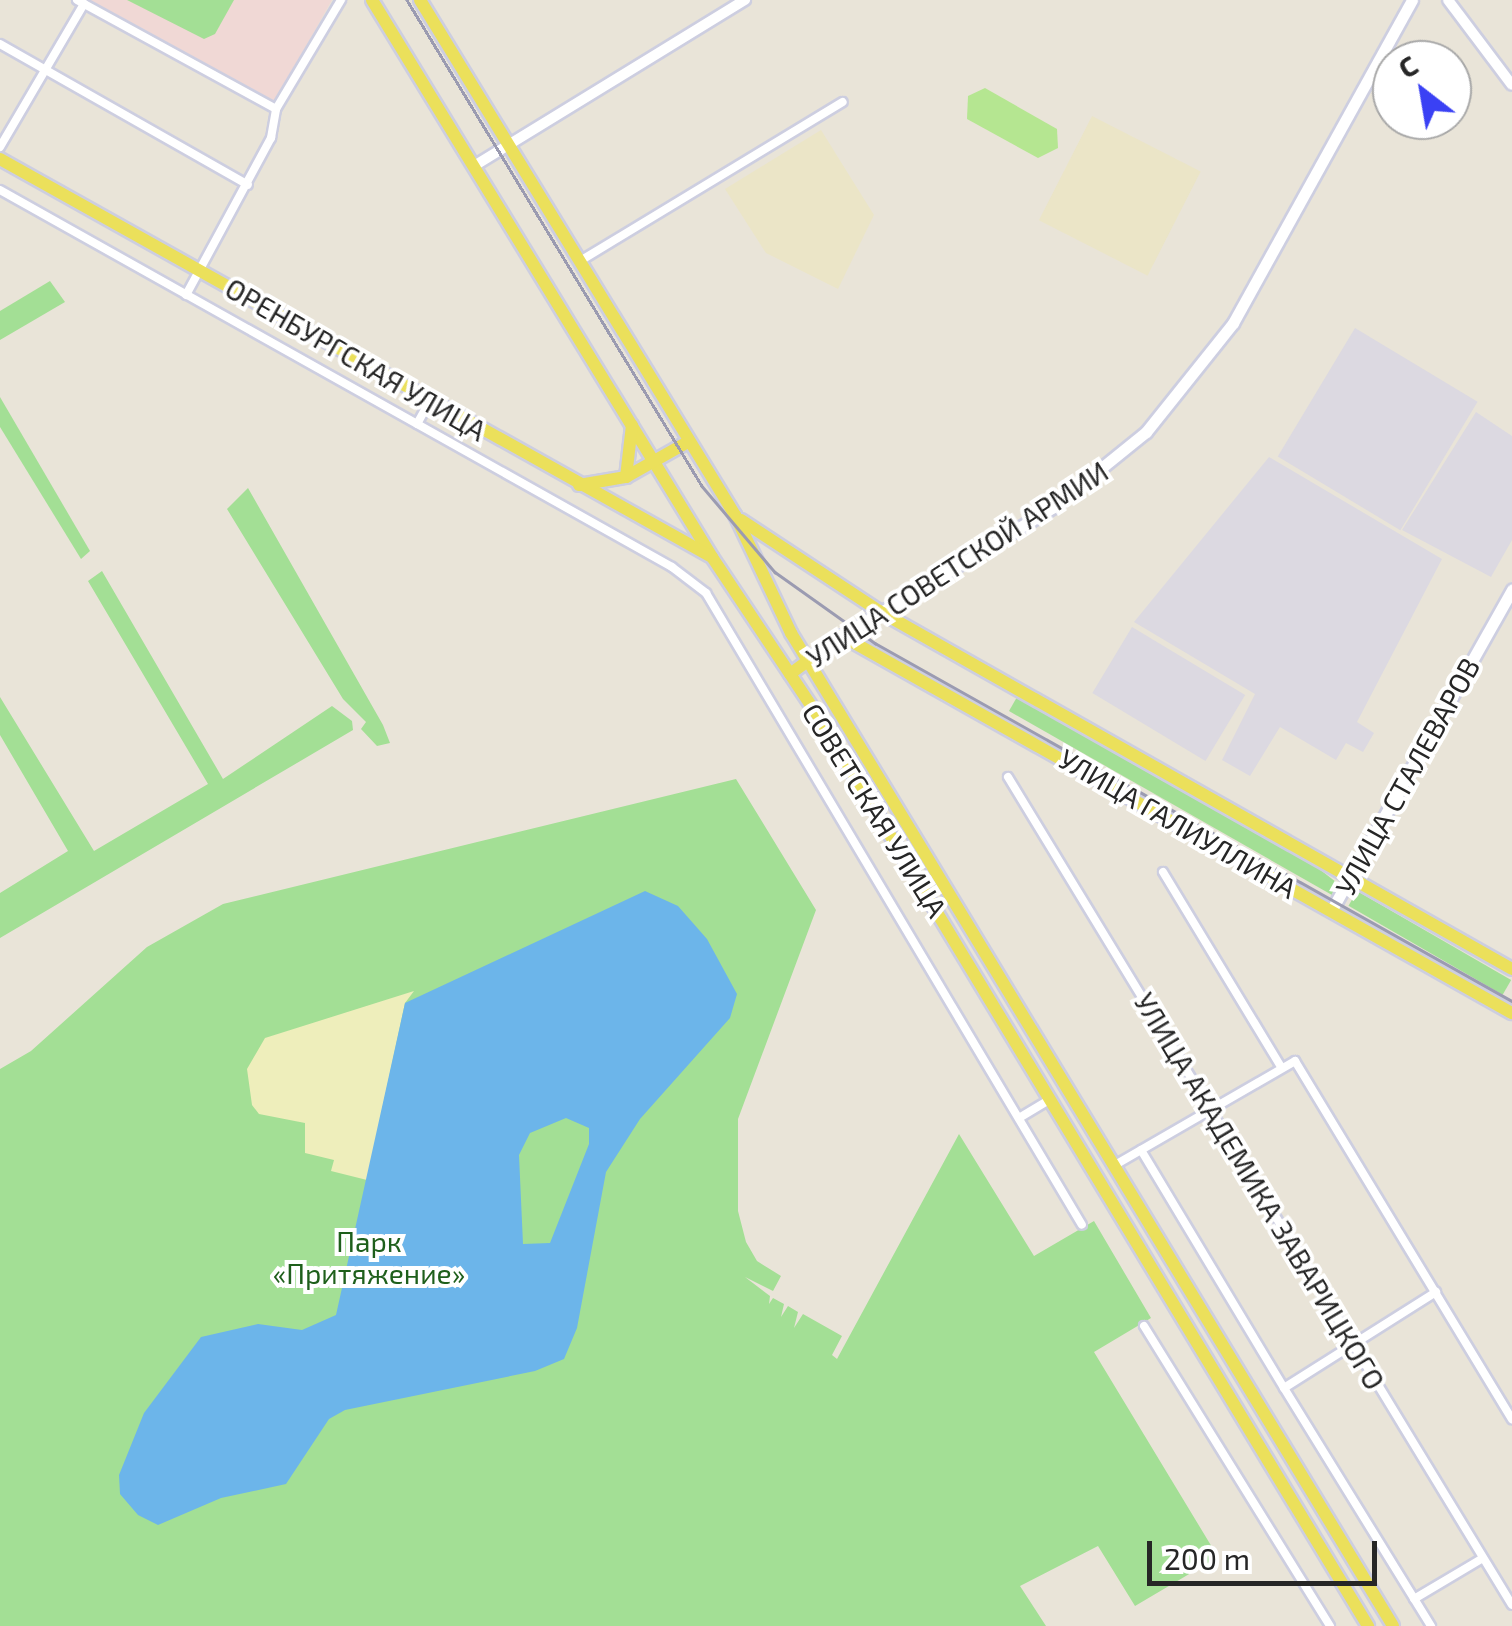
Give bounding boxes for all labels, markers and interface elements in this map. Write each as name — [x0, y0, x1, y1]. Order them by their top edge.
north arrow — [1372, 40, 1472, 140]
text: С — [1392, 47, 1423, 85]
street label: ОРЕНБУРГСКАЯ УЛИЦА — [220, 271, 492, 447]
street label: УЛИЦА СОВЕТСКОЙ АРМИИ — [800, 454, 1114, 674]
street label: УЛИЦА СТАЛЕВАРОВ — [1328, 652, 1486, 900]
street label: СОВЕТСКАЯ УЛИЦА — [796, 697, 954, 923]
street label: УЛИЦА ГАЛИУЛЛИНА — [1053, 741, 1303, 905]
street label: УЛИЦА АКАДЕМИКА ЗАВАРИЦКОГО — [1128, 986, 1392, 1396]
park label: Парк «Притяжение» — [273, 1224, 465, 1290]
scale bar — [1152, 1521, 1382, 1583]
text: 200 m — [1164, 1540, 1250, 1576]

